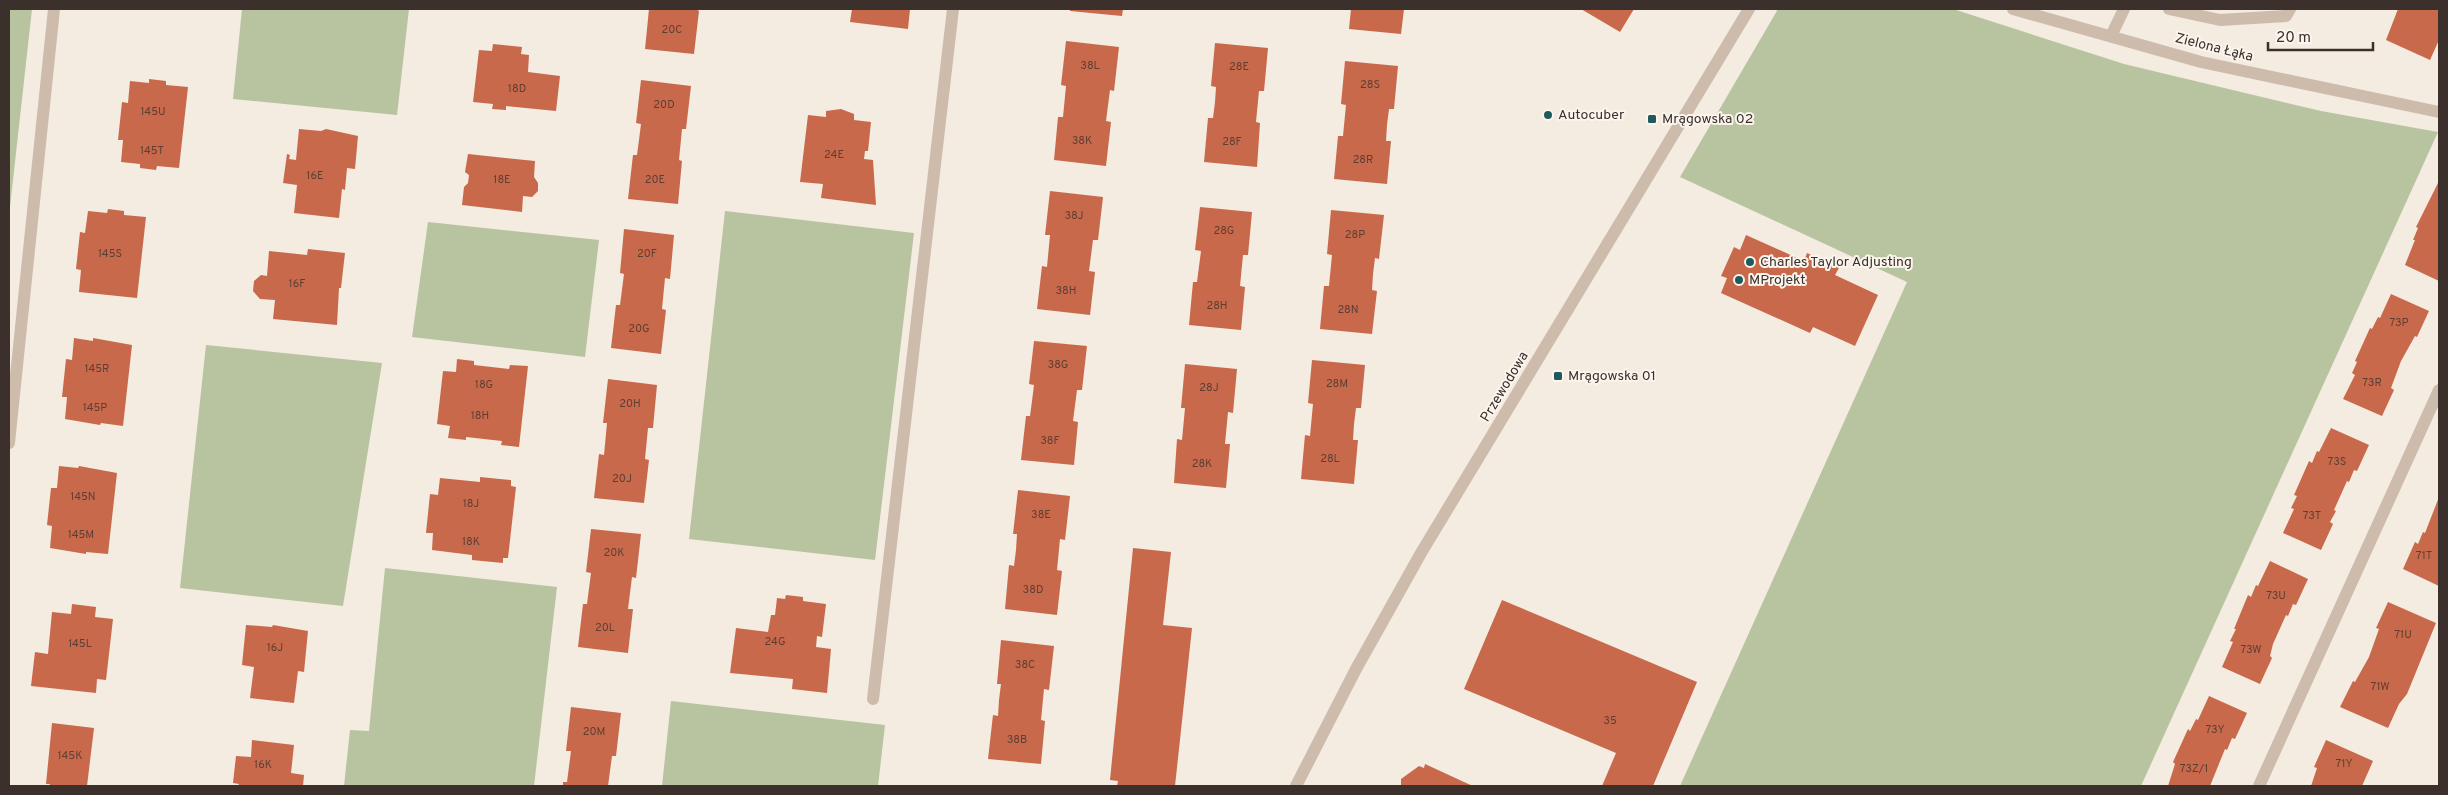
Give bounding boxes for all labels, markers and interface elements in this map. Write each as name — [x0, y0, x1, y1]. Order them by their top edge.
scale bar — [2268, 20, 2373, 52]
house number: 20C — [662, 23, 682, 37]
text: 20 m — [2276, 29, 2311, 48]
street label: Zielona Łąka — [2173, 30, 2255, 66]
house number: 38L — [1080, 59, 1100, 73]
house number: 28E — [1229, 60, 1249, 74]
house number: 28S — [1360, 78, 1380, 92]
house number: 18D — [508, 82, 526, 96]
house number: 20D — [653, 98, 675, 112]
house number: 145U — [140, 105, 166, 119]
place label: Autocuber — [1558, 107, 1625, 124]
marker: Autocuber — [1542, 109, 1554, 121]
place label: Mrągowska 02 — [1662, 111, 1753, 128]
marker: Mrągowska 02 — [1646, 113, 1658, 125]
house number: 38K — [1072, 134, 1092, 148]
house number: 28F — [1222, 135, 1242, 149]
house number: 145T — [140, 144, 164, 158]
house number: 24E — [824, 148, 844, 162]
house number: 28R — [1353, 153, 1373, 167]
house number: 16E — [306, 169, 324, 183]
house number: 18E — [493, 173, 511, 187]
house number: 20E — [645, 173, 665, 187]
house number: 38J — [1064, 209, 1084, 223]
house number: 28G — [1214, 224, 1234, 238]
house number: 28P — [1345, 228, 1365, 242]
house number: 145S — [98, 247, 122, 261]
house number: 20F — [637, 247, 657, 261]
place label: Charles Taylor Adjusting — [1760, 254, 1912, 271]
marker: Charles Taylor Adjusting — [1744, 256, 1756, 268]
place label: MProjekt — [1749, 272, 1806, 289]
marker: MProjekt — [1733, 274, 1745, 286]
house number: 16F — [289, 277, 305, 291]
house number: 38H — [1056, 284, 1077, 298]
house number: 28H — [1206, 299, 1228, 313]
house number: 28N — [1337, 303, 1359, 317]
house number: 73P — [2389, 316, 2409, 330]
house number: 20G — [628, 322, 650, 336]
street label: Przewodowa — [1477, 349, 1533, 425]
house number: 38G — [1048, 358, 1068, 372]
house number: 145R — [85, 362, 109, 376]
place label: Mrągowska 01 — [1568, 368, 1656, 385]
marker: Mrągowska 01 — [1552, 370, 1564, 382]
house number: 73R — [2362, 376, 2382, 390]
house number: 28M — [1326, 377, 1348, 391]
house number: 18G — [475, 378, 493, 392]
house number: 28J — [1199, 381, 1219, 395]
house number: 20H — [619, 397, 641, 411]
house number: 145P — [83, 401, 107, 415]
house number: 18H — [471, 409, 489, 423]
house number: 38F — [1040, 434, 1060, 448]
house number: 28L — [1320, 452, 1340, 466]
house number: 73S — [2328, 455, 2346, 469]
house number: 28K — [1192, 457, 1212, 471]
house number: 20J — [612, 472, 632, 486]
house number: 145N — [70, 490, 96, 504]
house number: 18J — [463, 497, 479, 511]
house number: 38E — [1031, 508, 1051, 522]
house number: 73T — [2303, 509, 2321, 523]
house number: 145M — [68, 528, 94, 542]
house number: 18K — [462, 535, 480, 549]
house number: 20K — [603, 546, 625, 560]
house number: 71T — [2416, 549, 2432, 563]
house number: 38D — [1023, 583, 1043, 597]
house number: 73U — [2266, 589, 2286, 603]
house number: 20L — [595, 621, 615, 635]
house number: 71U — [2394, 628, 2412, 642]
house number: 24G — [764, 635, 786, 649]
house number: 145L — [68, 637, 92, 651]
house number: 16J — [267, 641, 283, 655]
house number: 73W — [2240, 643, 2262, 657]
house number: 38C — [1015, 658, 1035, 672]
house number: 71W — [2370, 680, 2390, 694]
house number: 35 — [1603, 714, 1617, 728]
house number: 73Y — [2206, 723, 2224, 737]
house number: 20M — [583, 725, 605, 739]
house number: 38B — [1007, 733, 1027, 747]
house number: 145K — [58, 749, 82, 763]
house number: 71Y — [2336, 757, 2352, 771]
house number: 16K — [254, 758, 272, 772]
house number: 73Z/1 — [2180, 762, 2208, 776]

